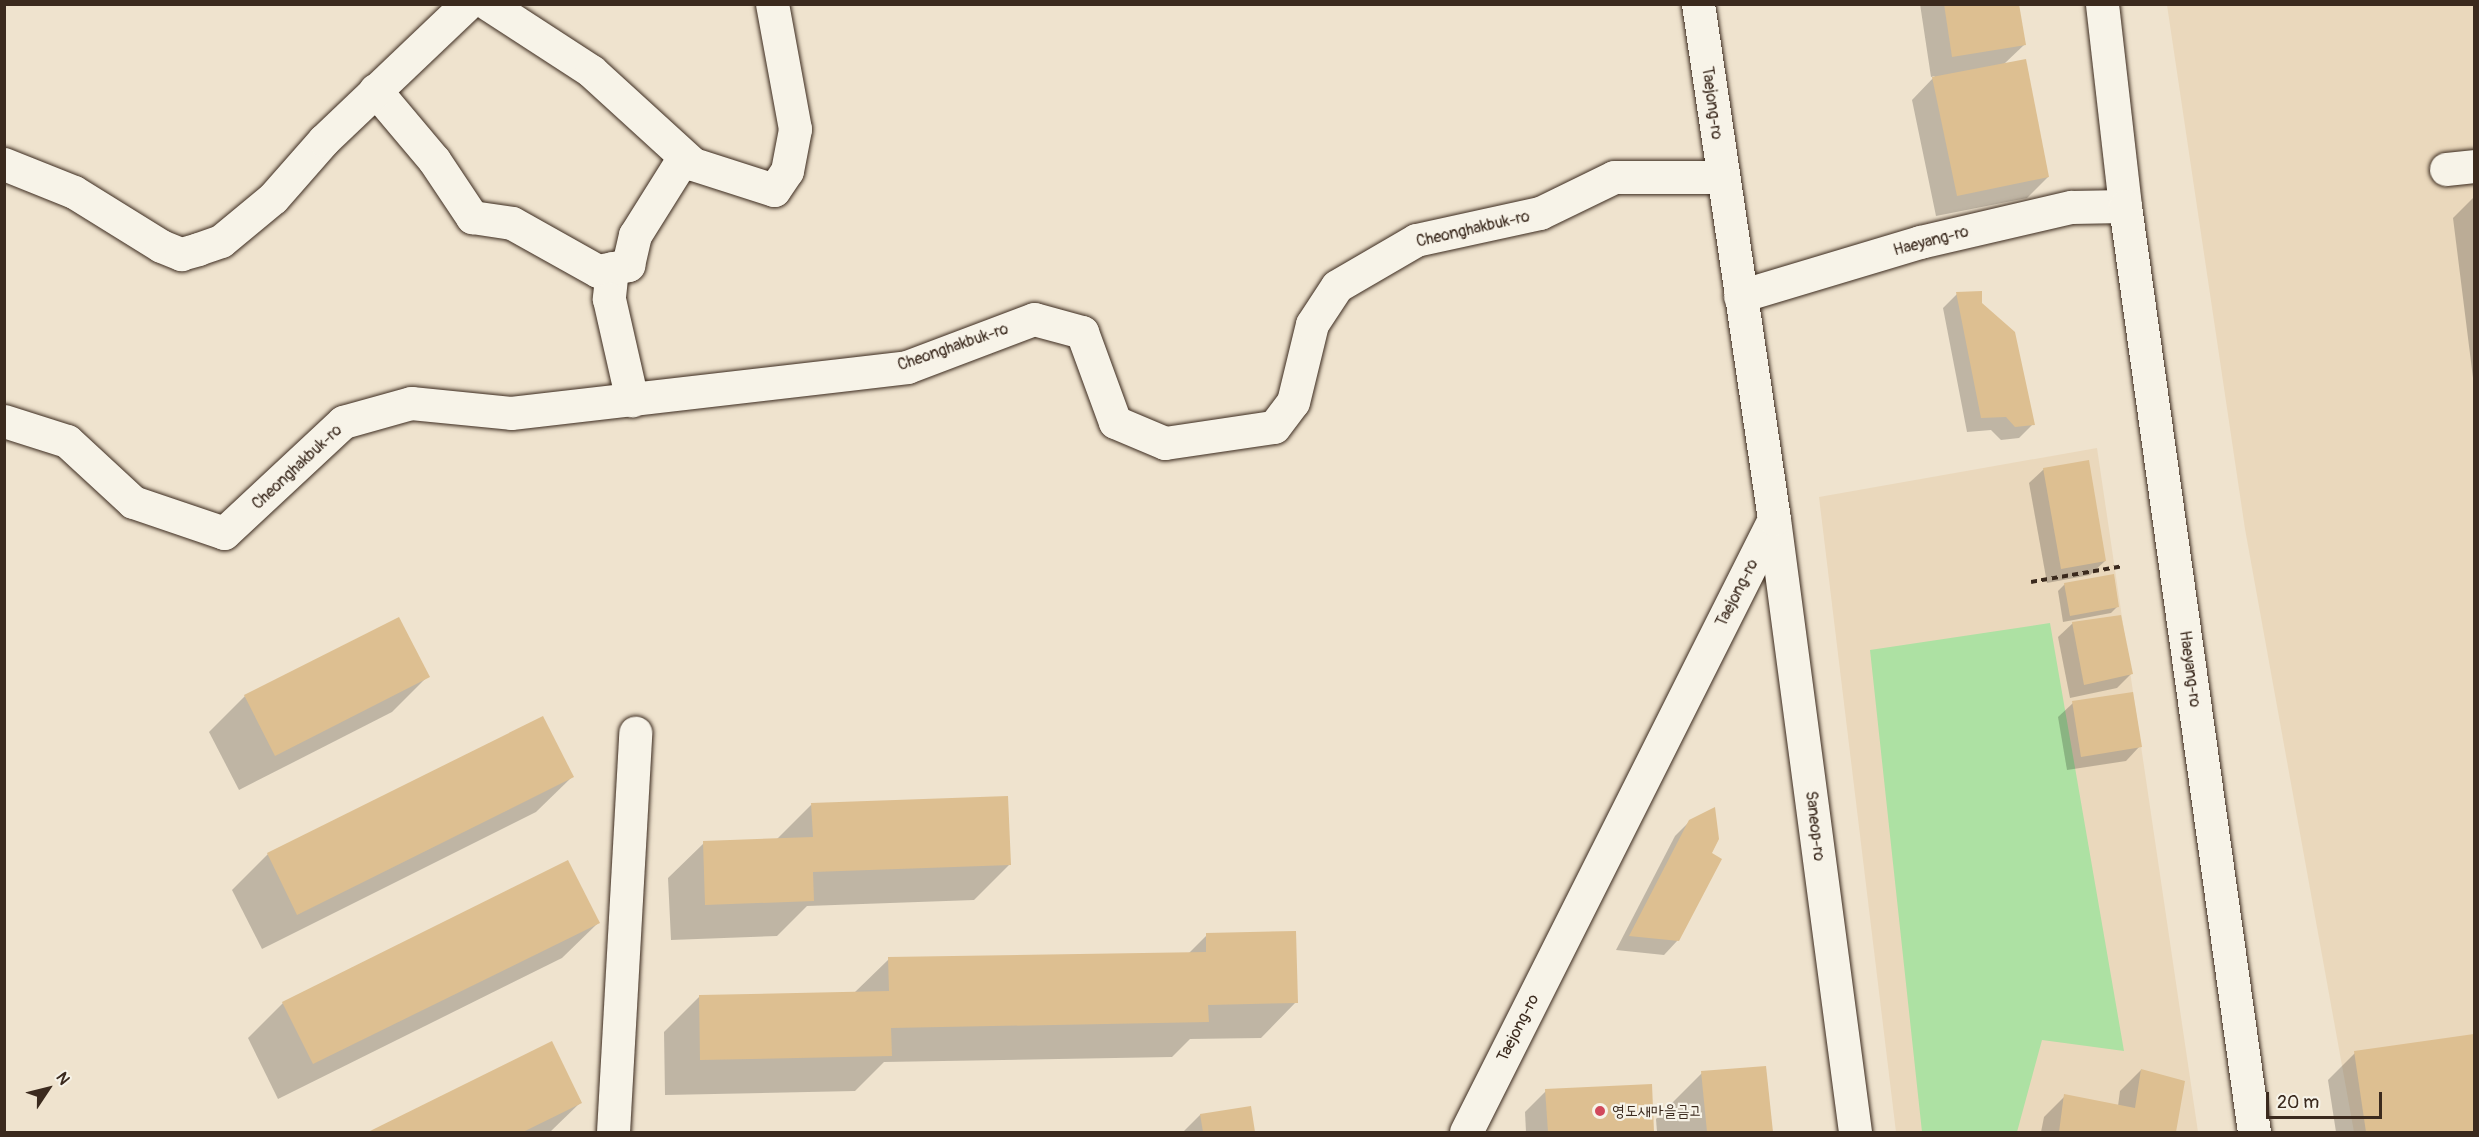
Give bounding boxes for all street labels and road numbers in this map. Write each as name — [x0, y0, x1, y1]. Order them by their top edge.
street label: Taejong-ro — [1697, 65, 1727, 141]
street label: Cheonghakbuk-ro — [1414, 207, 1532, 251]
street label: Haeyang-ro — [1891, 222, 1971, 260]
street label: Cheonghakbuk-ro — [895, 319, 1011, 375]
street label: Cheonghakbuk-ro — [248, 420, 346, 514]
street label: Taejong-ro — [1712, 556, 1762, 630]
street label: Haeyang-ro — [2175, 629, 2205, 709]
street label: Saneop-ro — [1801, 790, 1829, 862]
street label: Taejong-ro — [1493, 991, 1543, 1065]

